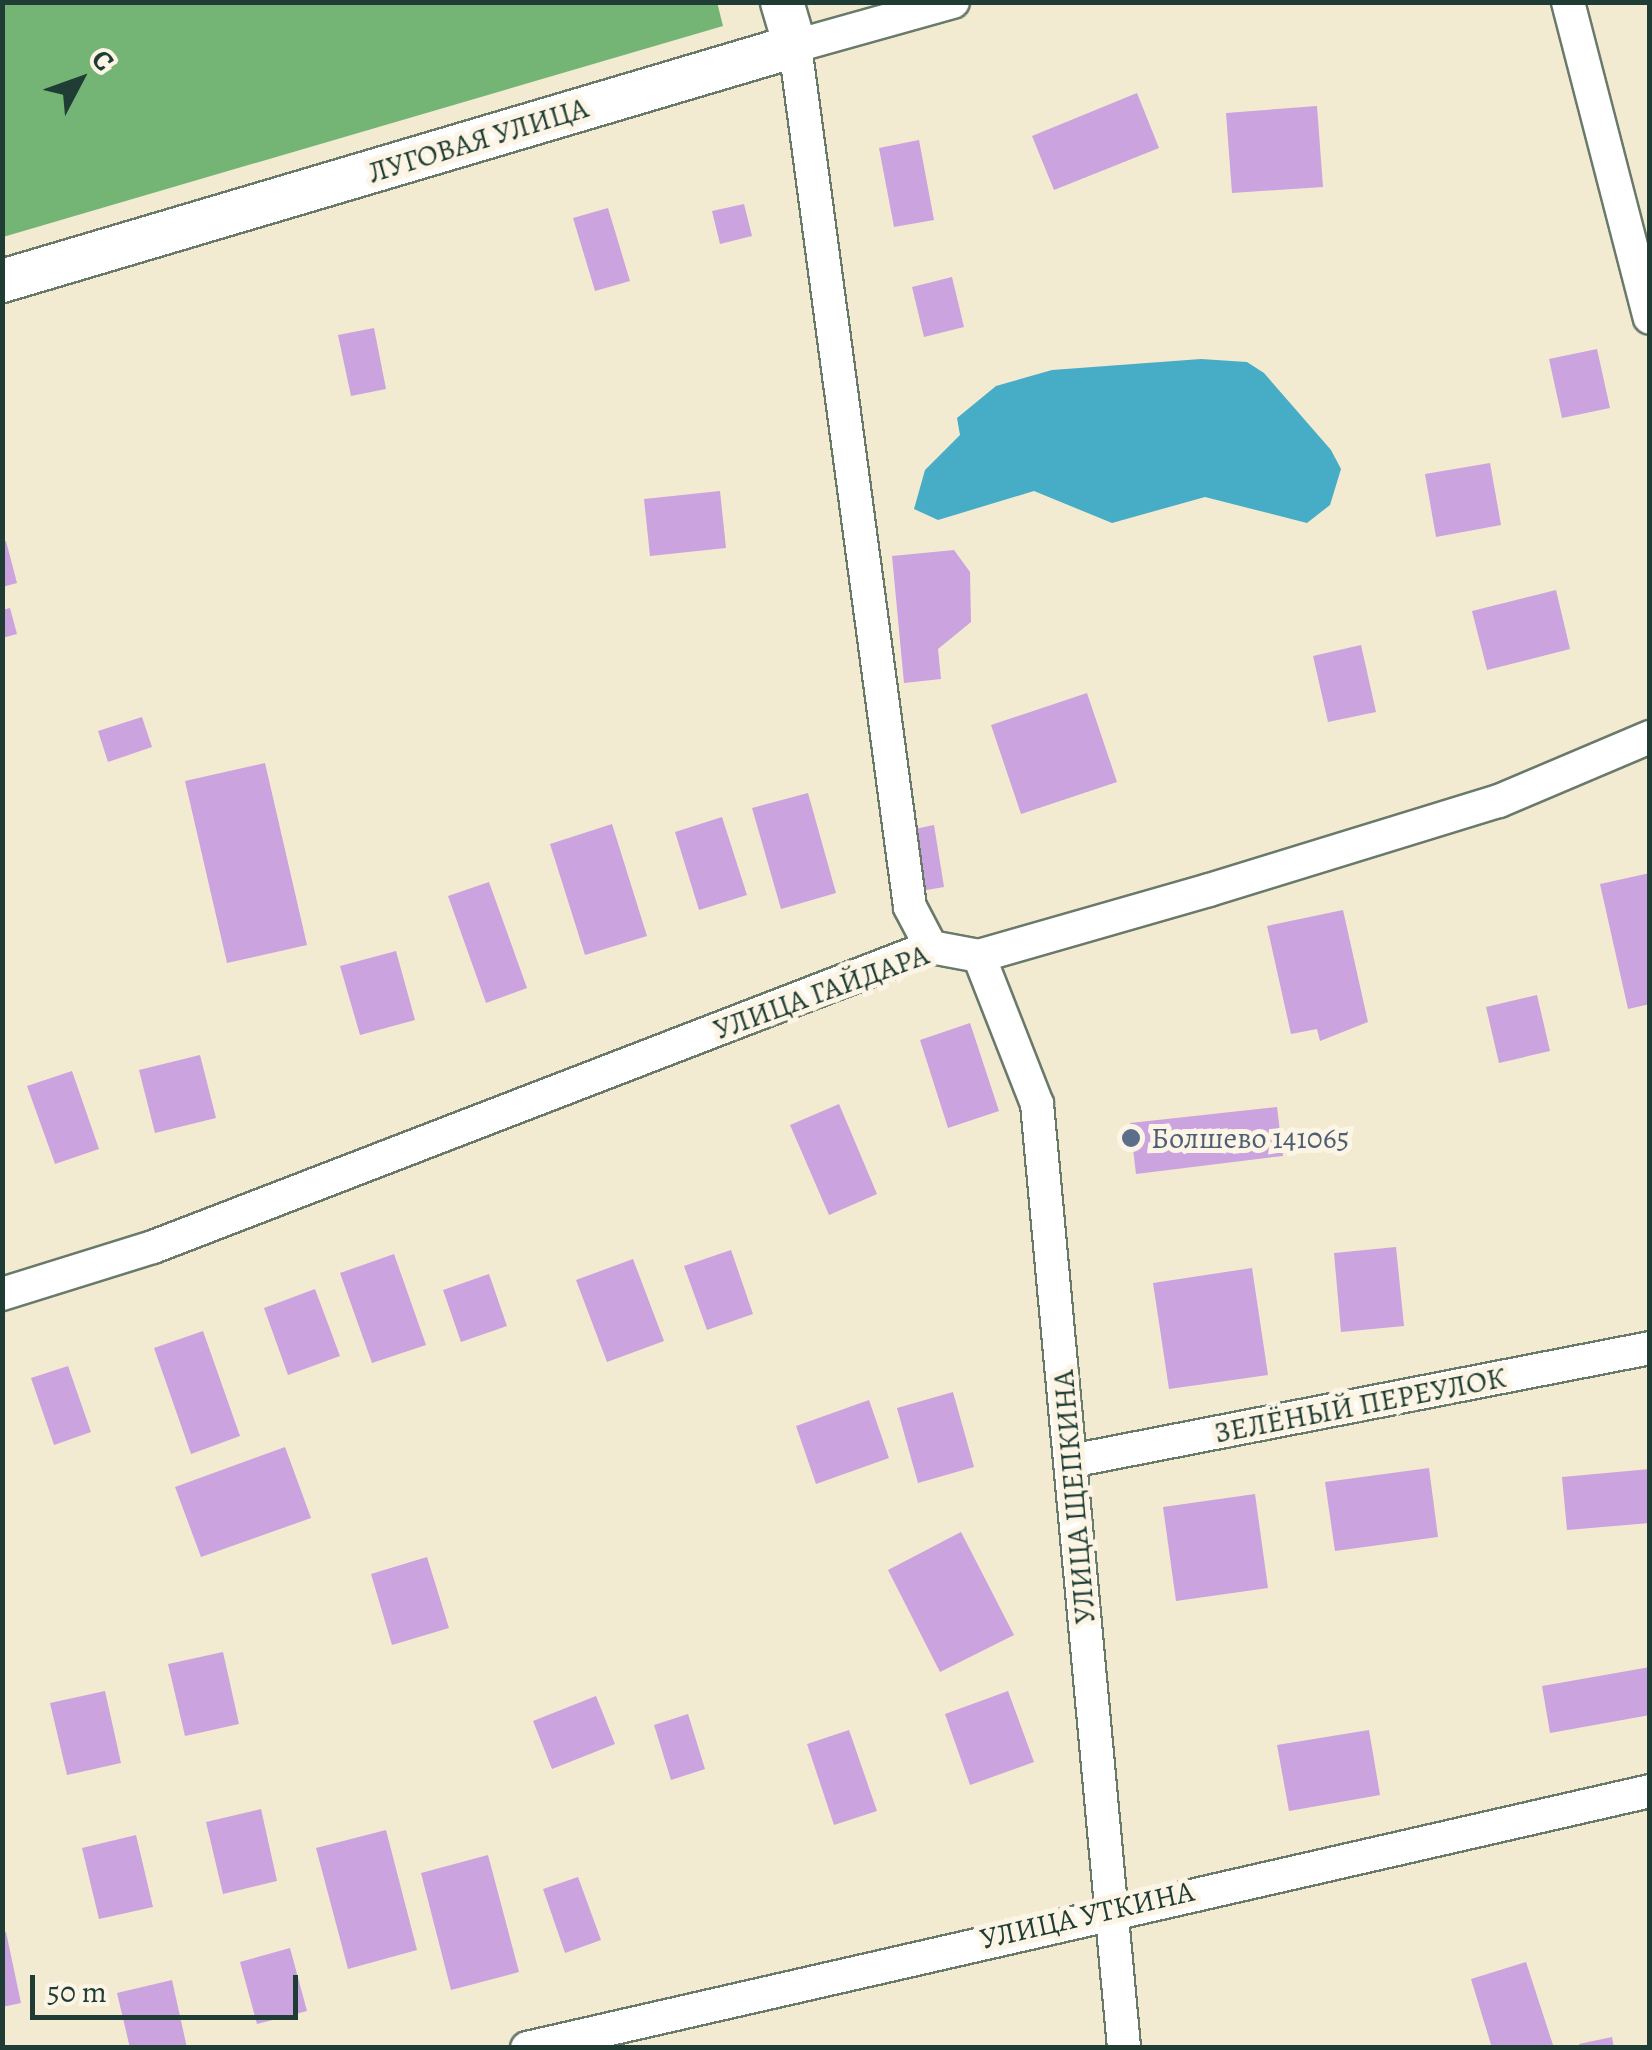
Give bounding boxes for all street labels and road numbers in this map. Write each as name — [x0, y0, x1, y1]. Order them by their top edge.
street label: ЛУГОВАЯ УЛИЦА — [364, 89, 592, 191]
street label: УЛИЦА ГАЙДАРА — [709, 936, 933, 1048]
street label: ЗЕЛЁНЫЙ ПЕРЕУЛОК — [1211, 1359, 1509, 1451]
street label: УЛИЦА ЩЕПКИНА — [1045, 1369, 1103, 1625]
street label: УЛИЦА УТКИНА — [977, 1873, 1197, 1957]

